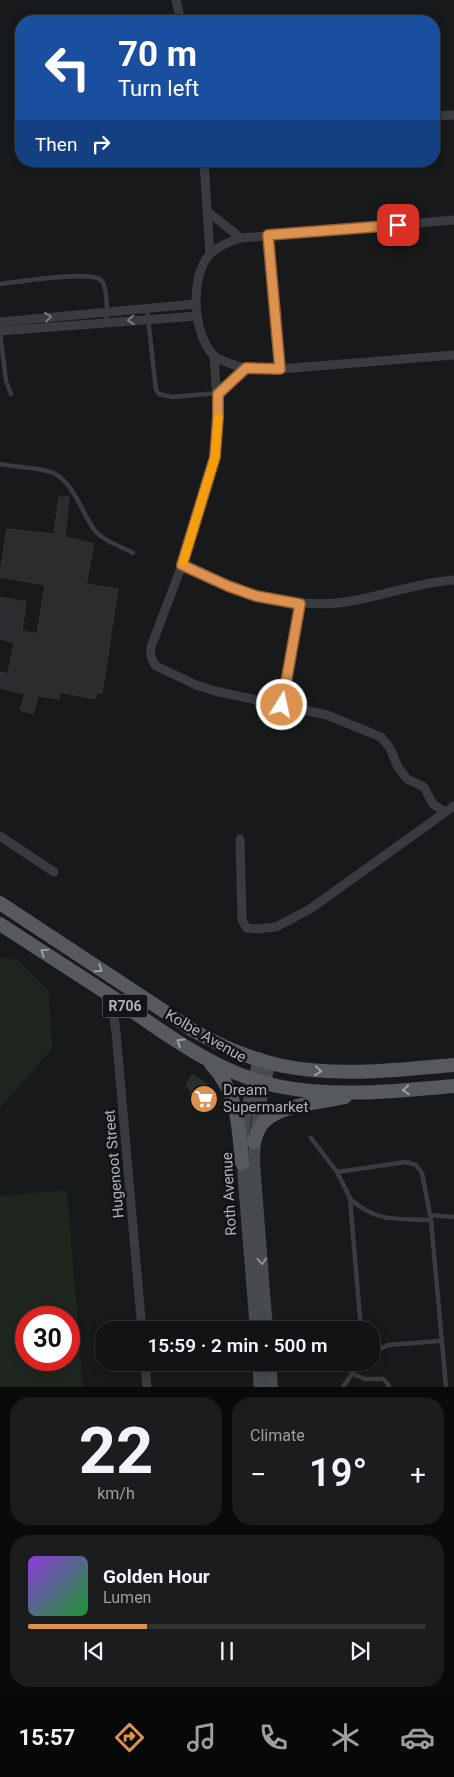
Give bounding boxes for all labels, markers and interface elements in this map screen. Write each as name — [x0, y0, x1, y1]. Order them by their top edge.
text: 70 m — [118, 34, 197, 75]
icon: left — [35, 35, 100, 100]
text: Turn left — [118, 76, 199, 101]
icon: right — [87, 130, 115, 158]
text: Then — [35, 133, 77, 156]
pin — [377, 204, 419, 246]
icon: arrive — [384, 211, 412, 239]
one-way arrow — [45, 312, 53, 323]
one-way arrow — [126, 315, 134, 326]
position arrow — [255, 678, 307, 730]
one-way arrow — [40, 949, 49, 959]
one-way arrow — [94, 962, 103, 972]
road number: R706 — [102, 994, 148, 1018]
street label: Kolbe Avenue — [162, 1006, 250, 1066]
one-way arrow — [176, 1039, 185, 1048]
one-way arrow — [314, 1065, 322, 1076]
place label: Dream Supermarket — [223, 1081, 308, 1116]
supermarket icon: Dream Supermarket — [189, 1084, 219, 1114]
one-way arrow — [402, 1085, 410, 1096]
street label: Hugenoot Street — [100, 1109, 128, 1219]
street label: Roth Avenue — [218, 1152, 240, 1236]
one-way arrow — [257, 1257, 268, 1265]
speed limit sign: 30 — [15, 1306, 80, 1371]
text: 15:59 · 2 min · 500 m — [147, 1334, 328, 1357]
text: 22 — [79, 1413, 153, 1489]
text: Climate — [250, 1426, 305, 1445]
text: 19° — [309, 1451, 367, 1495]
text: − — [250, 1458, 266, 1491]
text: + — [410, 1458, 426, 1491]
text: km/h — [97, 1484, 135, 1503]
text: Golden Hour — [103, 1565, 210, 1588]
text: Lumen — [103, 1588, 151, 1607]
icon: previous — [80, 1637, 108, 1665]
icon: pause — [213, 1637, 241, 1665]
icon: next — [346, 1637, 374, 1665]
icon: directions — [112, 1720, 147, 1755]
icon: music — [184, 1720, 219, 1755]
icon: phone — [256, 1720, 291, 1755]
icon: climate — [328, 1720, 363, 1755]
icon: car — [400, 1720, 435, 1755]
text: 15:57 — [19, 1725, 75, 1750]

